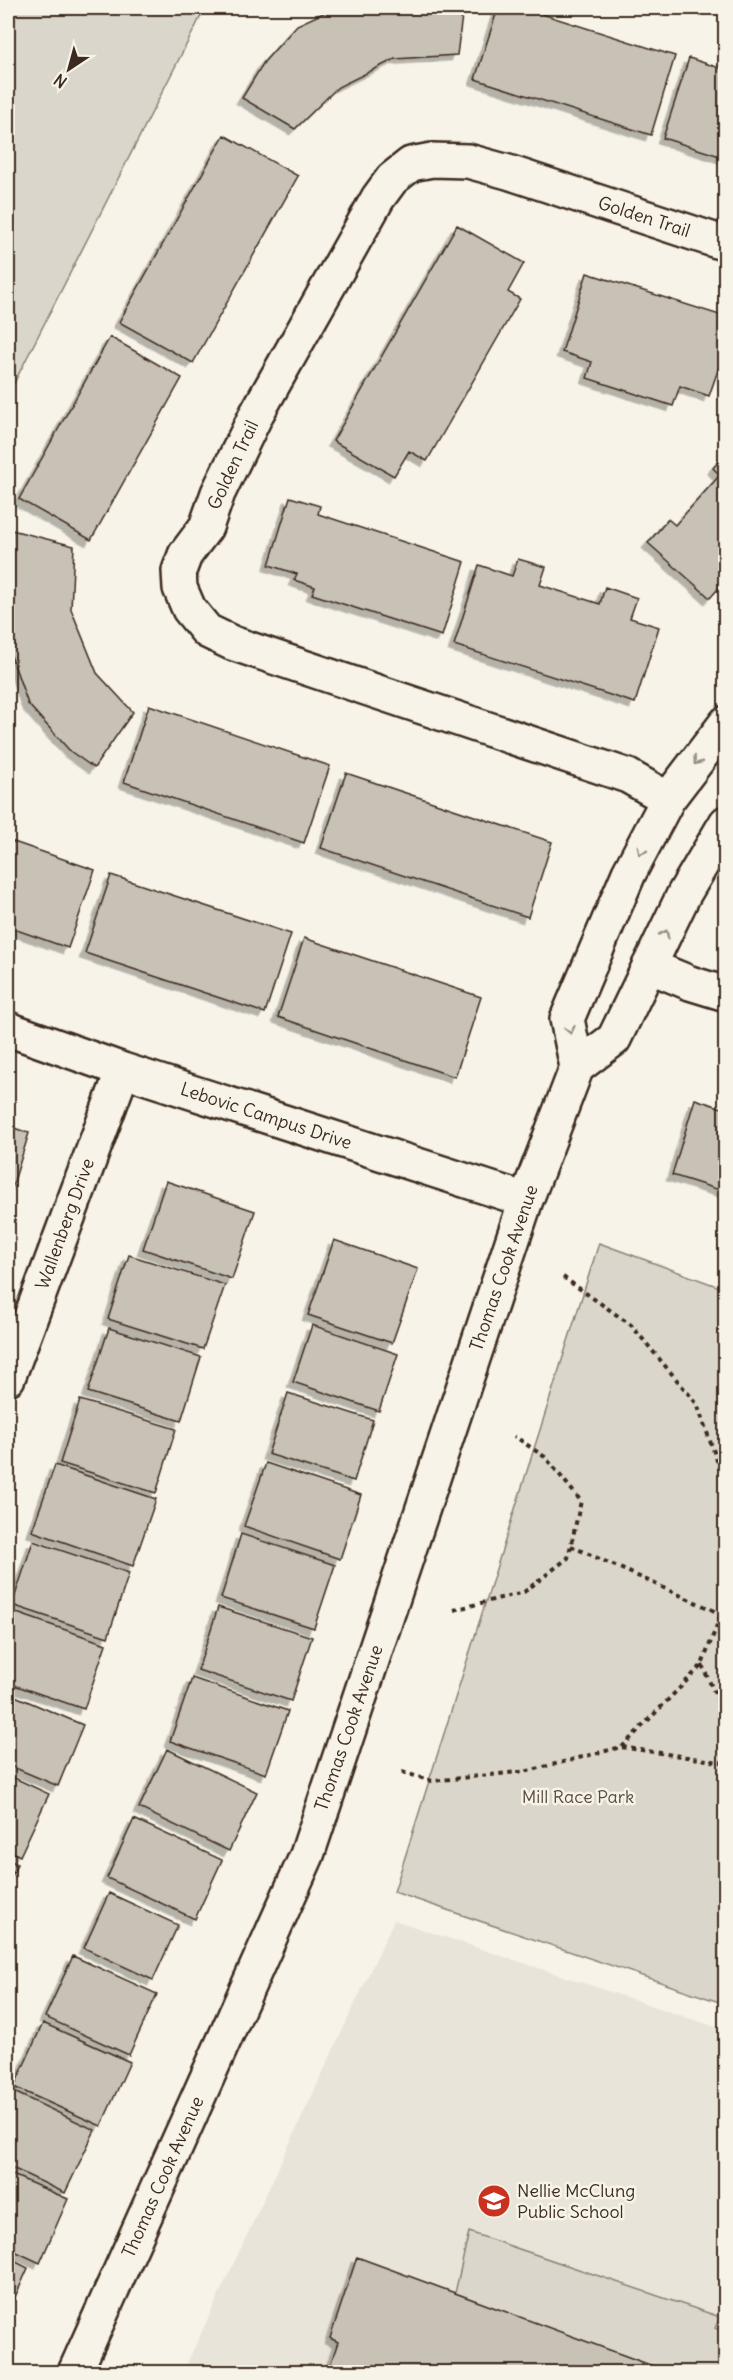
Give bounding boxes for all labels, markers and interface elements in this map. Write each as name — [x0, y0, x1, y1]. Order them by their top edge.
north arrow — [39, 39, 99, 99]
text: N — [50, 70, 71, 92]
street label: Golden Trail — [595, 191, 693, 242]
street label: Golden Trail — [202, 417, 263, 513]
one-way arrow — [693, 754, 704, 765]
one-way arrow — [637, 844, 648, 855]
one-way arrow — [658, 929, 670, 940]
one-way arrow — [562, 1025, 575, 1035]
street label: Lebovic Campus Drive — [178, 1077, 355, 1154]
street label: Wallenberg Drive — [30, 1155, 99, 1293]
street label: Thomas Cook Avenue — [464, 1182, 543, 1354]
street label: Thomas Cook Avenue — [309, 1642, 388, 1814]
park label: Mill Race Park — [522, 1785, 634, 1808]
street label: Thomas Cook Avenue — [117, 2093, 208, 2261]
place label: Nellie McClung Public School — [517, 2179, 635, 2223]
school or university icon: Nellie McClung Public School — [476, 2183, 512, 2219]

